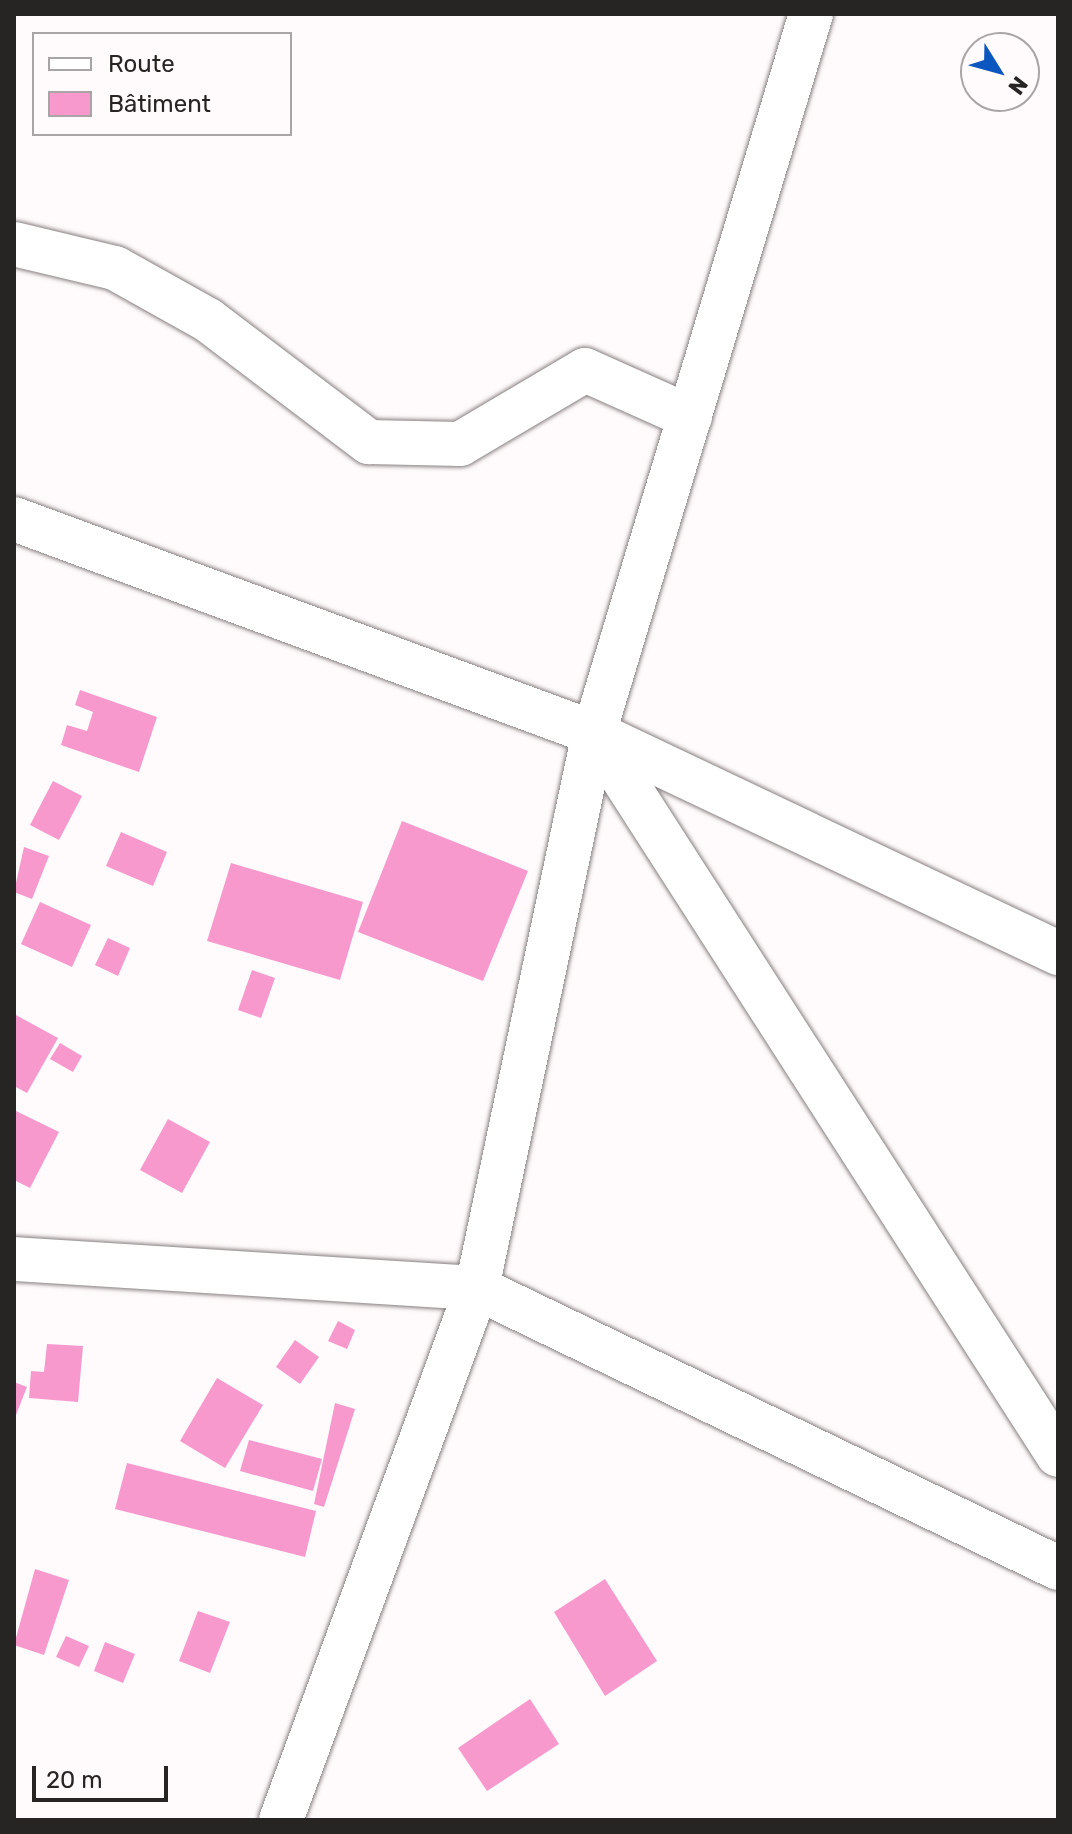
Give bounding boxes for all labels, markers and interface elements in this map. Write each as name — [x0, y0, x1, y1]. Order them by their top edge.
legend — [32, 32, 292, 136]
north arrow — [960, 32, 1040, 112]
text: Route — [108, 50, 175, 78]
text: N — [1002, 71, 1034, 100]
text: Bâtiment — [108, 90, 211, 118]
scale bar — [36, 1750, 172, 1800]
text: 20 m — [46, 1766, 103, 1794]

